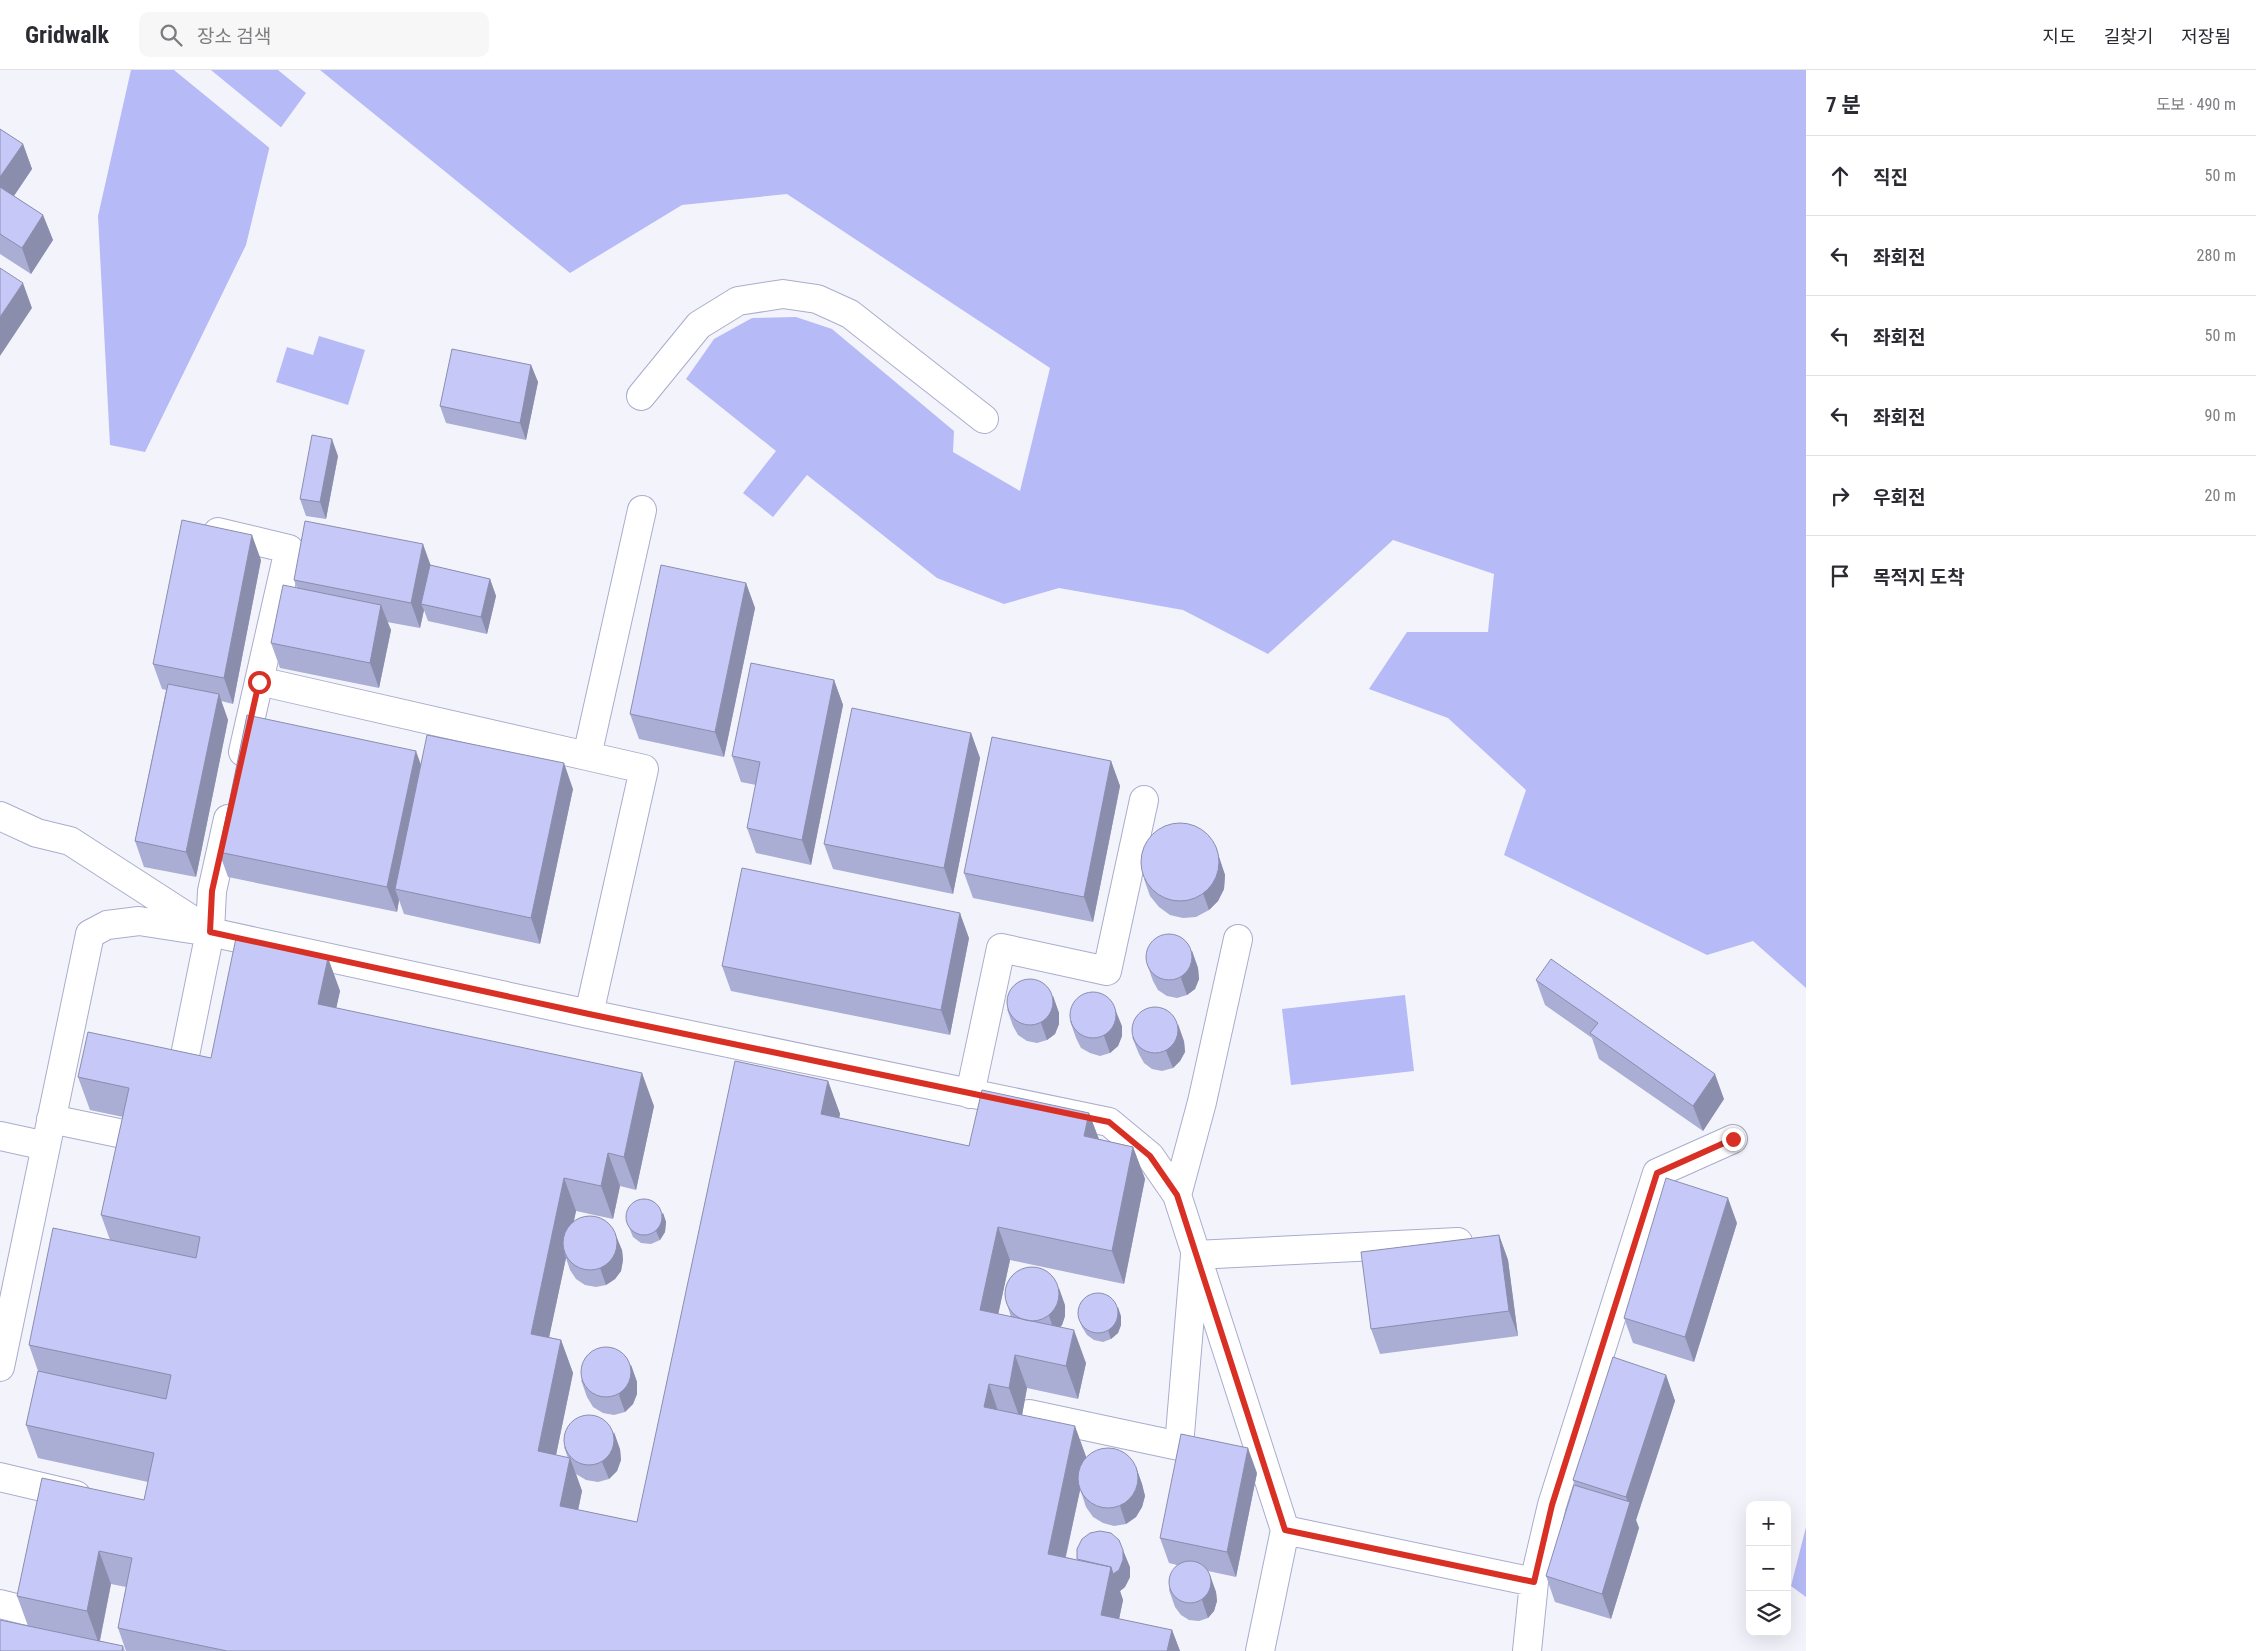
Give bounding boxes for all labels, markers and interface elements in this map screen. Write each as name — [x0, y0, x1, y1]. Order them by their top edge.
search box — [139, 12, 489, 57]
text: Gridwalk — [25, 21, 109, 49]
icon: search — [157, 21, 185, 49]
text: 장소 검색 — [197, 25, 271, 48]
text: 지도 — [2043, 26, 2076, 47]
text: 길찾기 — [2104, 26, 2153, 47]
text: 저장됨 — [2181, 26, 2231, 47]
text: 7 분 — [1826, 93, 1861, 117]
text: 도보 · 490 m — [2156, 95, 2236, 114]
icon: ahead — [1826, 162, 1854, 190]
text: 직진 — [1873, 166, 1908, 189]
text: 50 m — [2204, 166, 2236, 185]
icon: left — [1826, 242, 1854, 270]
text: 좌회전 — [1873, 246, 1925, 269]
text: 280 m — [2197, 246, 2236, 265]
icon: left — [1826, 322, 1854, 350]
text: 좌회전 — [1873, 326, 1925, 349]
text: 50 m — [2204, 326, 2236, 345]
icon: left — [1826, 402, 1854, 430]
text: 좌회전 — [1873, 406, 1925, 429]
text: 90 m — [2204, 406, 2236, 425]
icon: right — [1826, 482, 1854, 510]
text: 우회전 — [1873, 486, 1925, 509]
text: 20 m — [2204, 486, 2236, 505]
icon: arrive — [1826, 562, 1854, 590]
text: 목적지 도착 — [1873, 566, 1965, 589]
route start — [248, 671, 271, 694]
route end — [1722, 1128, 1745, 1151]
map controls — [1746, 1501, 1791, 1636]
button: + — [1746, 1501, 1791, 1546]
button: − — [1746, 1546, 1791, 1591]
button: layers — [1746, 1591, 1791, 1636]

